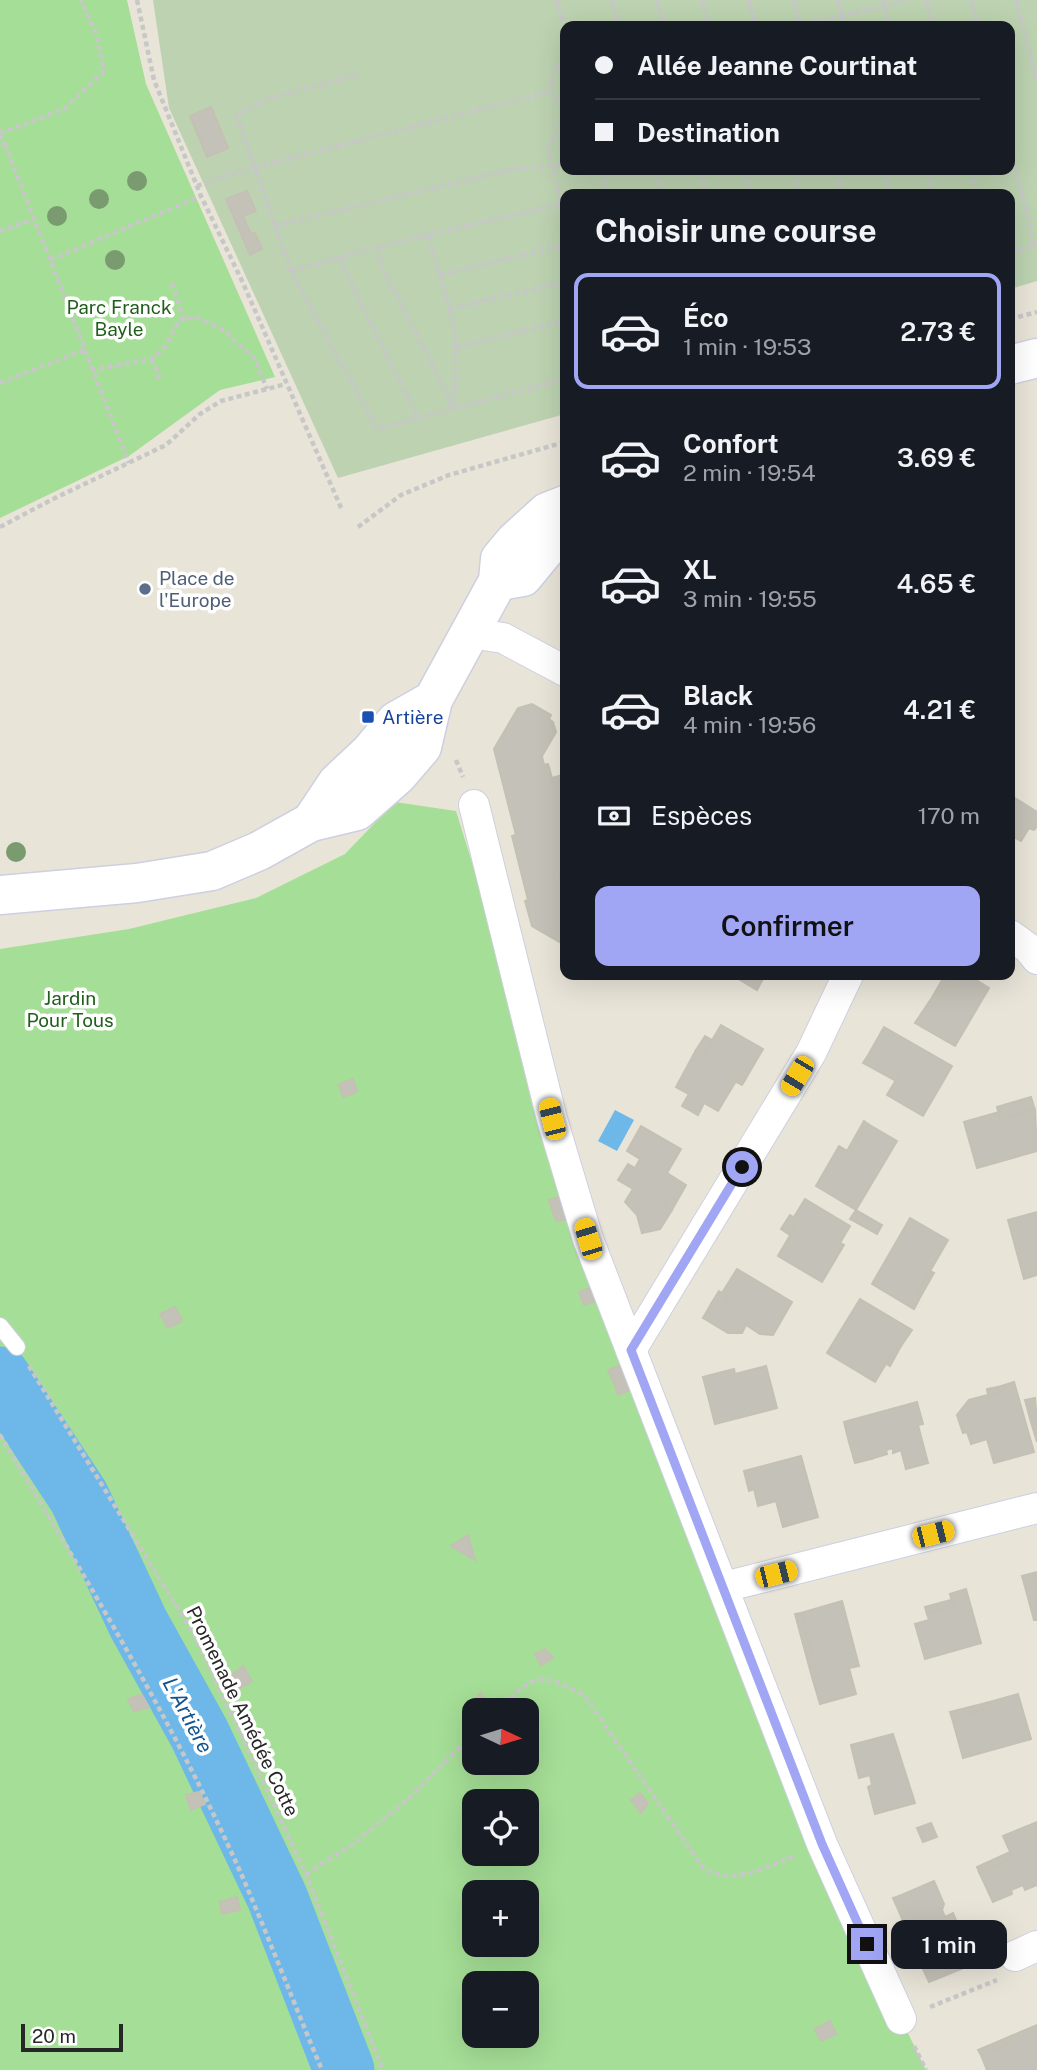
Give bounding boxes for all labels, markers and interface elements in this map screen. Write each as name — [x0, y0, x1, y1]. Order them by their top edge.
text: Allée Jeanne Courtinat — [637, 50, 917, 81]
text: Destination — [637, 117, 780, 148]
text: Choisir une course — [595, 212, 877, 249]
park label: Parc Franck Bayle — [66, 296, 172, 340]
icon: car — [599, 300, 662, 363]
text: Éco — [683, 302, 729, 333]
text: 2.73 € — [900, 316, 976, 347]
text: 1 min · 19:53 — [683, 333, 811, 360]
icon: car — [599, 426, 662, 489]
text: Confort — [683, 428, 779, 459]
text: 3.69 € — [897, 442, 976, 473]
text: 2 min · 19:54 — [683, 459, 816, 486]
icon: car — [599, 552, 662, 615]
text: XL — [683, 554, 717, 585]
place label: Place de l'Europe — [159, 567, 235, 611]
text: 4.65 € — [897, 568, 976, 599]
marker: Place de l'Europe — [137, 581, 153, 597]
text: 3 min · 19:55 — [683, 585, 817, 612]
icon: car — [599, 678, 662, 741]
text: Black — [683, 680, 753, 711]
text: 4.21 € — [903, 694, 976, 725]
place label: Artière — [382, 706, 444, 728]
marker: Artière — [360, 709, 376, 725]
text: 4 min · 19:56 — [683, 711, 816, 738]
icon: cash — [595, 797, 633, 835]
text: Espèces — [651, 800, 752, 831]
text: 170 m — [918, 802, 980, 829]
button: Confirmer — [595, 886, 980, 966]
park label: Jardin Pour Tous — [26, 987, 114, 1031]
car — [778, 1053, 817, 1099]
car — [537, 1096, 568, 1142]
route start — [726, 1151, 758, 1183]
car — [572, 1216, 605, 1262]
car — [911, 1519, 956, 1549]
car — [754, 1559, 799, 1589]
street label: Promenade Amédée Cotte — [182, 1602, 304, 1820]
water label: L'Artière — [158, 1673, 218, 1757]
north arrow — [462, 1698, 539, 1774]
map controls — [462, 1698, 539, 2048]
button: locate — [462, 1789, 539, 1866]
button: + — [462, 1880, 539, 1957]
callout: 1 min — [892, 1920, 1007, 1968]
route end — [851, 1928, 883, 1960]
text: 1 min — [922, 1931, 976, 1958]
button: − — [462, 1971, 539, 2048]
scale bar — [21, 2021, 122, 2053]
text: 20 m — [32, 2025, 76, 2047]

